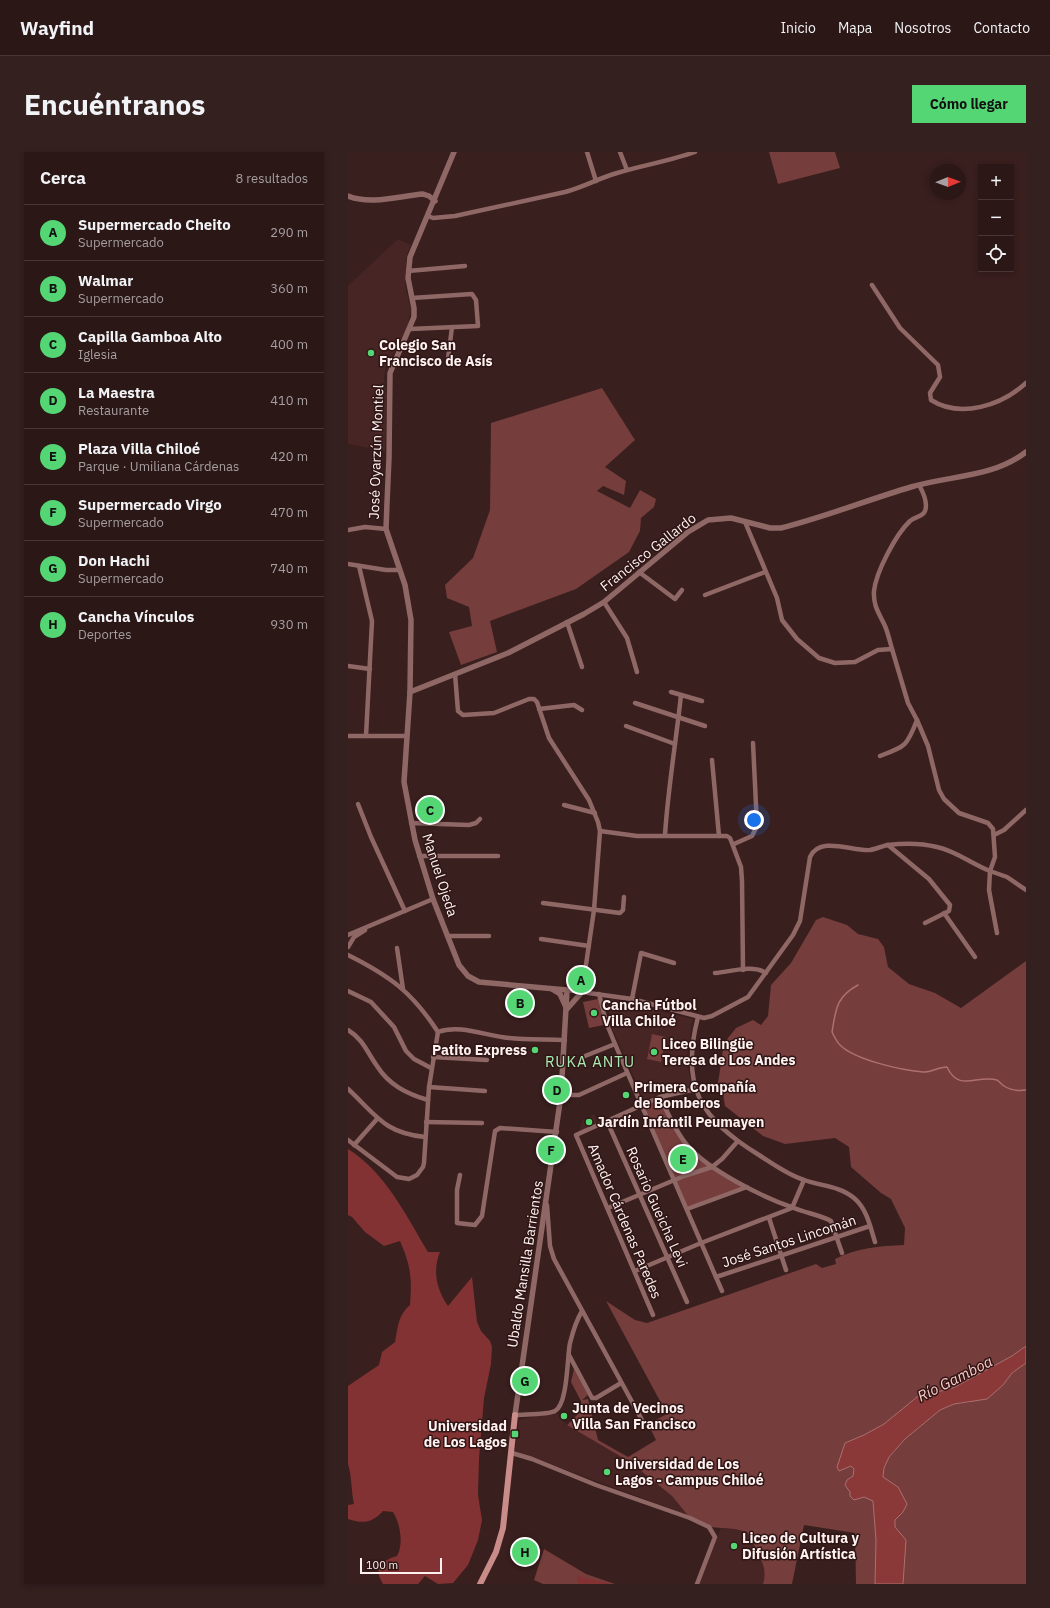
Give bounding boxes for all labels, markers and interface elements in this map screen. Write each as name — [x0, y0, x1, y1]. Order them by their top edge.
text: Wayfind — [20, 16, 94, 40]
text: Inicio — [780, 19, 816, 37]
text: Mapa — [838, 19, 872, 37]
text: Nosotros — [894, 19, 951, 37]
text: Contacto — [973, 19, 1030, 37]
button: Cómo llegar — [912, 85, 1026, 123]
text: Encuéntranos — [24, 86, 205, 123]
north arrow — [930, 164, 966, 200]
map controls — [978, 164, 1014, 272]
button: + — [978, 164, 1014, 200]
text: Cerca — [40, 167, 86, 189]
text: 8 resultados — [235, 170, 308, 187]
button: − — [978, 200, 1014, 236]
text: Supermercado Cheito — [78, 215, 231, 234]
text: A — [49, 224, 57, 241]
text: 290 m — [270, 224, 308, 241]
text: Supermercado — [78, 234, 164, 251]
button: locate — [978, 236, 1014, 272]
text: Walmar — [78, 271, 133, 290]
text: B — [49, 280, 57, 297]
text: 360 m — [270, 280, 308, 297]
text: Supermercado — [78, 290, 164, 307]
text: Capilla Gamboa Alto — [78, 327, 222, 346]
text: C — [49, 336, 57, 353]
text: 400 m — [270, 336, 308, 353]
place label: Colegio San Francisco de Asís — [379, 336, 493, 370]
text: Iglesia — [78, 346, 117, 363]
marker: Colegio San Francisco de Asís — [366, 348, 376, 358]
text: La Maestra — [78, 383, 155, 402]
street label: José Oyarzún Montiel — [365, 384, 387, 520]
text: D — [48, 392, 58, 409]
text: 410 m — [270, 392, 308, 409]
text: Restaurante — [78, 402, 149, 419]
text: Plaza Villa Chiloé — [78, 439, 200, 458]
text: E — [49, 448, 57, 465]
text: 420 m — [270, 448, 308, 465]
text: Parque · Umiliana Cárdenas — [78, 458, 239, 475]
text: Supermercado Virgo — [78, 495, 222, 514]
text: F — [49, 504, 57, 521]
text: 470 m — [270, 504, 308, 521]
street label: Francisco Gallardo — [596, 509, 700, 595]
text: Supermercado — [78, 514, 164, 531]
text: Don Hachi — [78, 551, 150, 570]
text: G — [48, 560, 58, 577]
text: 740 m — [270, 560, 308, 577]
text: Supermercado — [78, 570, 164, 587]
text: Cancha Vínculos — [78, 607, 194, 626]
text: H — [48, 616, 58, 633]
text: 930 m — [270, 616, 308, 633]
text: Deportes — [78, 626, 131, 643]
pin: C — [417, 795, 443, 825]
your location — [744, 810, 764, 830]
street label: Manuel Ojeda — [418, 831, 462, 919]
pin: A — [568, 965, 594, 995]
pin: B — [507, 988, 533, 1018]
place label: Cancha Fútbol Villa Chiloé — [602, 996, 696, 1030]
marker: Cancha Fútbol Villa Chiloé — [589, 1008, 599, 1018]
place label: Liceo Bilingüe Teresa de Los Andes — [662, 1035, 796, 1069]
place label: Patito Express — [432, 1041, 527, 1059]
marker: Patito Express — [530, 1045, 540, 1055]
marker: Liceo Bilingüe Teresa de Los Andes — [649, 1047, 659, 1057]
district label: RUKA ANTU — [545, 1052, 635, 1071]
pin: D — [544, 1075, 570, 1105]
place label: Primera Compañía de Bomberos — [634, 1078, 756, 1112]
marker: Primera Compañía de Bomberos — [621, 1090, 631, 1100]
place label: Jardín Infantil Peumayen — [597, 1113, 764, 1131]
marker: Jardín Infantil Peumayen — [584, 1117, 594, 1127]
pin: F — [538, 1135, 564, 1165]
street label: Amador Cárdenas Paredes — [584, 1141, 666, 1301]
street label: Rosario Gueicha Levi — [622, 1144, 692, 1270]
pin: E — [670, 1144, 696, 1174]
street label: Ubaldo Mansilla Barrientos — [503, 1179, 547, 1349]
street label: José Santos Lincomán — [720, 1211, 858, 1271]
water label: Río Gamboa — [914, 1351, 996, 1406]
pin: G — [512, 1366, 538, 1396]
place label: Junta de Vecinos Villa San Francisco — [572, 1399, 696, 1433]
marker: Junta de Vecinos Villa San Francisco — [559, 1411, 569, 1421]
place label: Universidad de Los Lagos — [424, 1417, 507, 1451]
marker: Universidad de Los Lagos — [510, 1429, 520, 1439]
place label: Universidad de Los Lagos - Campus Chiloé — [615, 1455, 764, 1489]
marker: Universidad de Los Lagos - Campus Chiloé — [602, 1467, 612, 1477]
place label: Liceo de Cultura y Difusión Artística — [742, 1529, 859, 1563]
pin: H — [512, 1537, 538, 1567]
marker: Liceo de Cultura y Difusión Artística — [729, 1541, 739, 1551]
scale bar — [360, 1556, 442, 1575]
text: 100 m — [366, 1558, 398, 1572]

